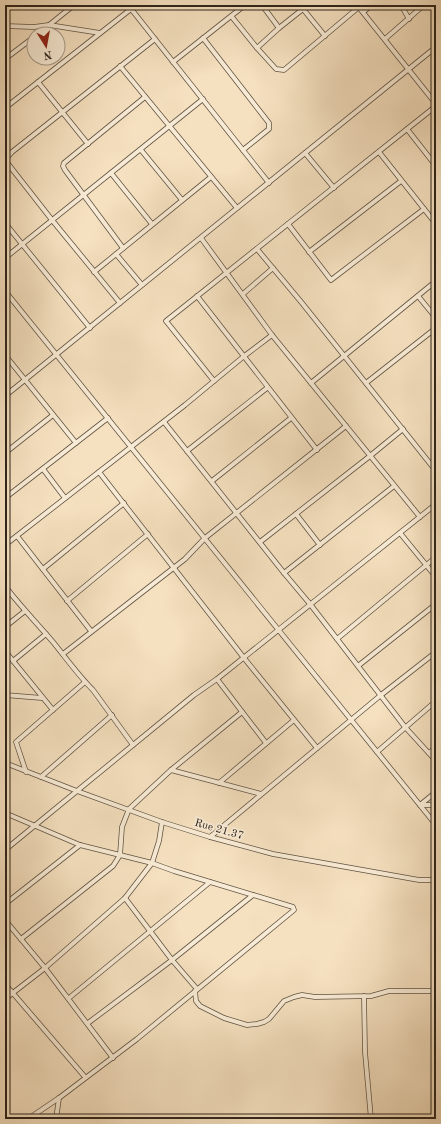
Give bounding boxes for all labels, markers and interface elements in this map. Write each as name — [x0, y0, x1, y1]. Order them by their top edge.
north arrow — [26, 26, 66, 66]
text: N — [42, 48, 53, 61]
street label: Rue 21.37 — [193, 818, 245, 842]

